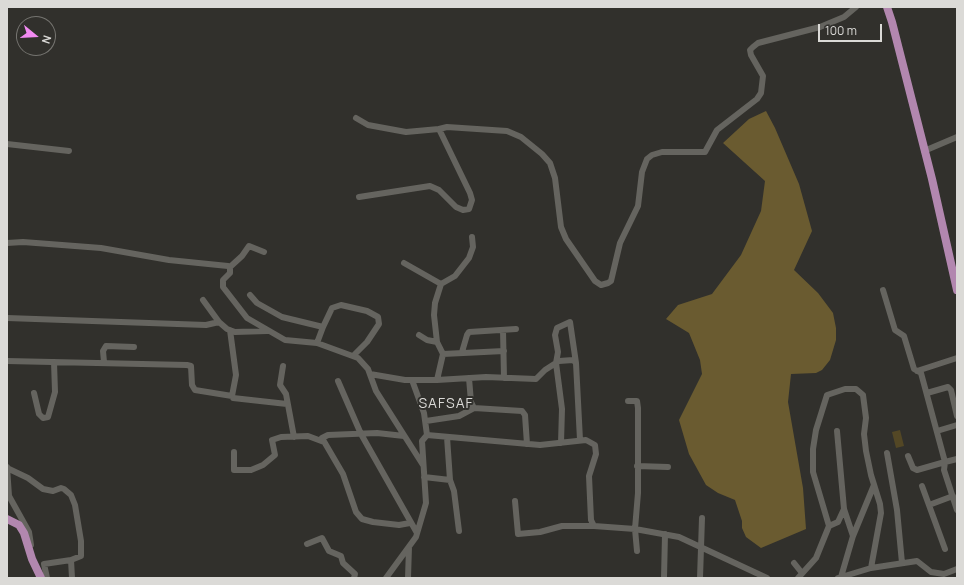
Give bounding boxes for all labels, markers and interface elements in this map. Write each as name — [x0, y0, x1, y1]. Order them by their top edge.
north arrow — [16, 16, 56, 56]
scale bar — [820, 16, 884, 42]
text: 100 m — [825, 22, 857, 39]
text: N — [39, 33, 55, 46]
district label: SAFSAF — [418, 396, 474, 412]

